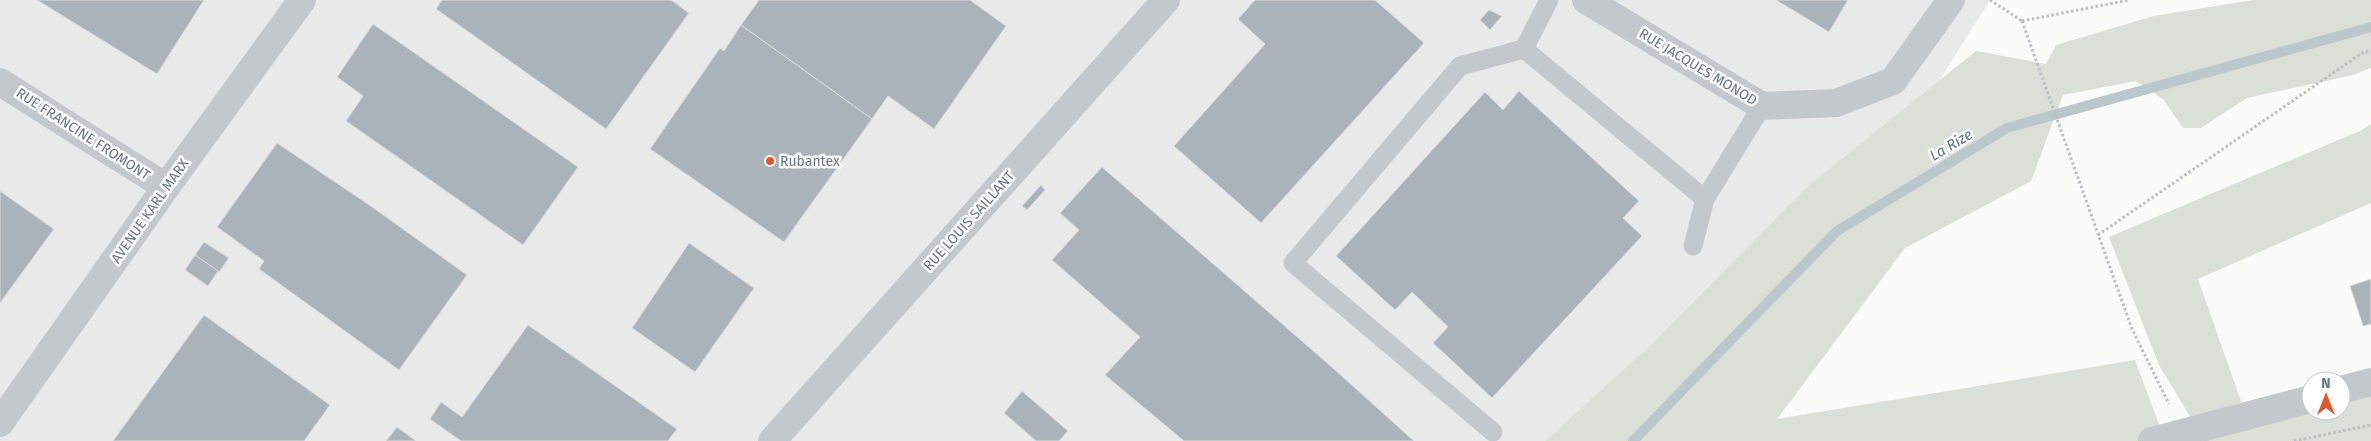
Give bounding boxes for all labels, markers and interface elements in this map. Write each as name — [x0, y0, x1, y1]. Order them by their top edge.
street label: RUE JACQUES MONOD — [1636, 25, 1760, 109]
street label: RUE FRANCINE FROMONT — [13, 84, 154, 184]
water label: La Rize — [1926, 125, 1976, 165]
place label: Rubantex — [780, 153, 840, 170]
street label: AVENUE KARL MARX — [108, 155, 193, 266]
marker: Rubantex — [764, 155, 776, 167]
street label: RUE LOUIS SAILLANT — [920, 167, 1019, 274]
north arrow — [2301, 371, 2351, 421]
text: N — [2321, 375, 2331, 392]

